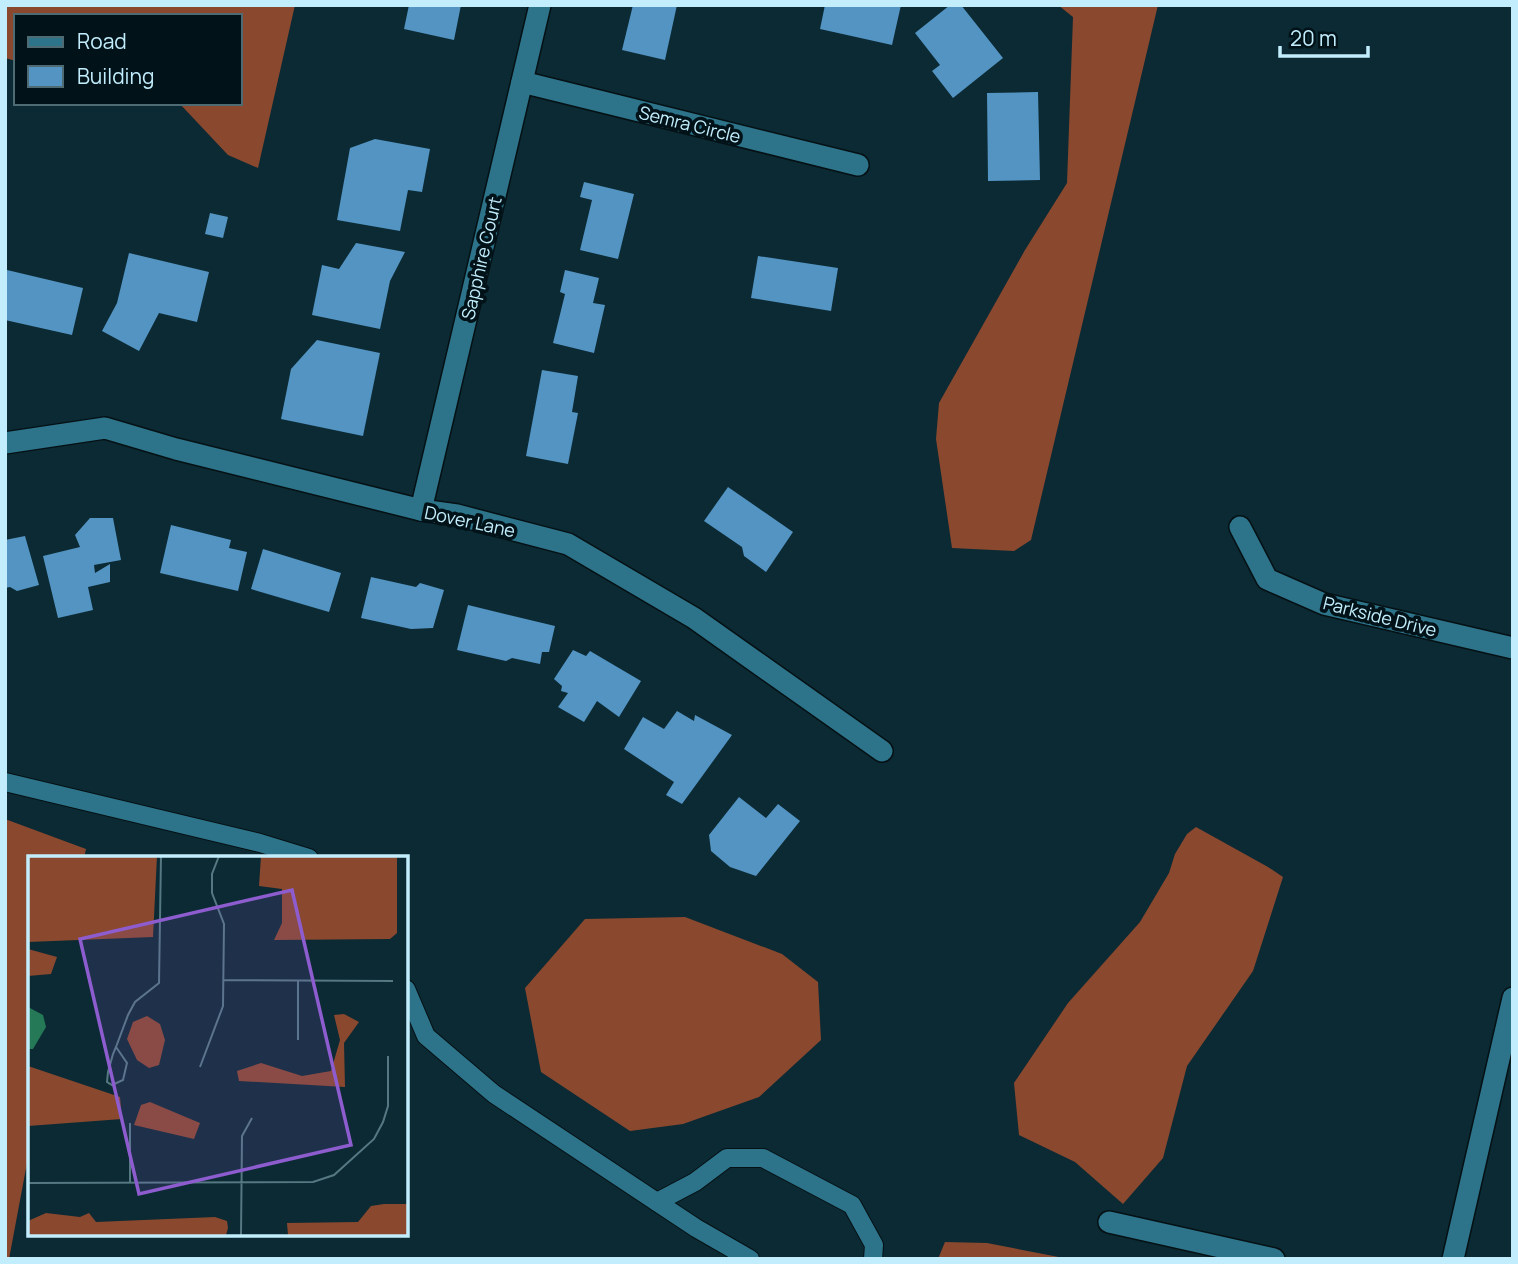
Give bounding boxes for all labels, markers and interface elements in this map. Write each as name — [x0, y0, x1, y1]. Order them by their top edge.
legend — [14, 14, 242, 105]
scale bar — [1280, 14, 1368, 58]
text: 20 m — [1290, 24, 1337, 52]
text: Road — [77, 27, 127, 55]
text: Building — [77, 62, 154, 90]
street label: Semra Circle — [637, 100, 743, 148]
street label: Sapphire Court — [455, 194, 507, 322]
street label: Dover Lane — [422, 500, 518, 542]
street label: Parkside Drive — [1321, 590, 1439, 642]
inset map — [28, 856, 408, 1236]

